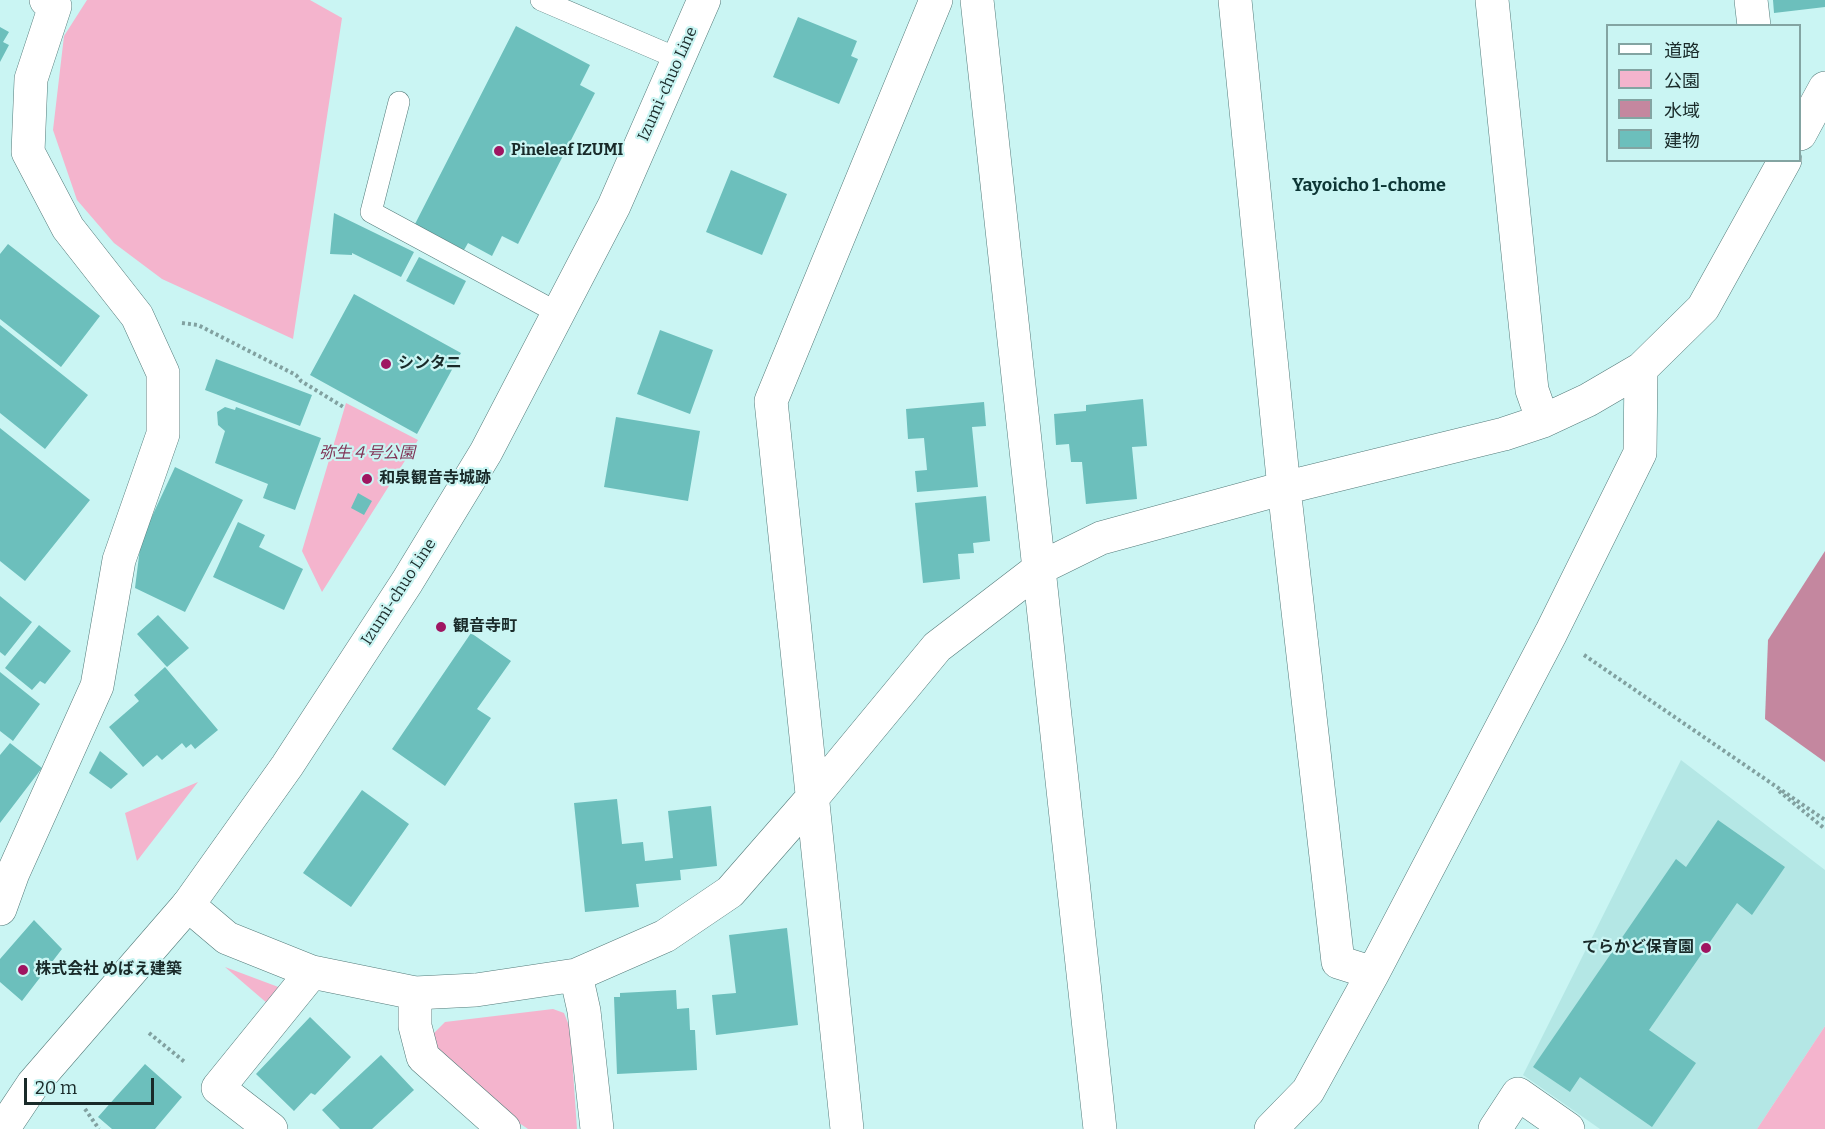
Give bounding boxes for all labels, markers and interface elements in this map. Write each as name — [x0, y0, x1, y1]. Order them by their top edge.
street label: Izumi-chuo Line — [634, 24, 702, 144]
legend — [1606, 24, 1801, 162]
text: 道路 — [1664, 40, 1700, 62]
text: 公園 — [1664, 70, 1700, 92]
text: 水域 — [1664, 100, 1700, 122]
text: 建物 — [1664, 130, 1700, 152]
place label: Pineleaf IZUMI — [511, 141, 623, 161]
marker: Pineleaf IZUMI — [492, 144, 506, 158]
district label: Yayoicho 1-chome — [1292, 175, 1446, 197]
place label: シンタニ — [398, 354, 462, 374]
marker: シンタニ — [379, 357, 393, 371]
park label: 弥生４号公園 — [319, 444, 415, 464]
place label: 和泉観音寺城跡 — [379, 469, 491, 489]
marker: 和泉観音寺城跡 — [360, 472, 374, 486]
street label: Izumi-chuo Line — [357, 535, 441, 649]
place label: 観音寺町 — [453, 617, 517, 637]
marker: 観音寺町 — [434, 620, 448, 634]
place label: てらかど保育園 — [1582, 938, 1694, 958]
marker: てらかど保育園 — [1699, 941, 1713, 955]
place label: 株式会社 めばえ建築 — [35, 960, 182, 980]
marker: 株式会社 めばえ建築 — [16, 963, 30, 977]
scale bar — [27, 1066, 158, 1104]
text: 20 m — [35, 1077, 77, 1099]

